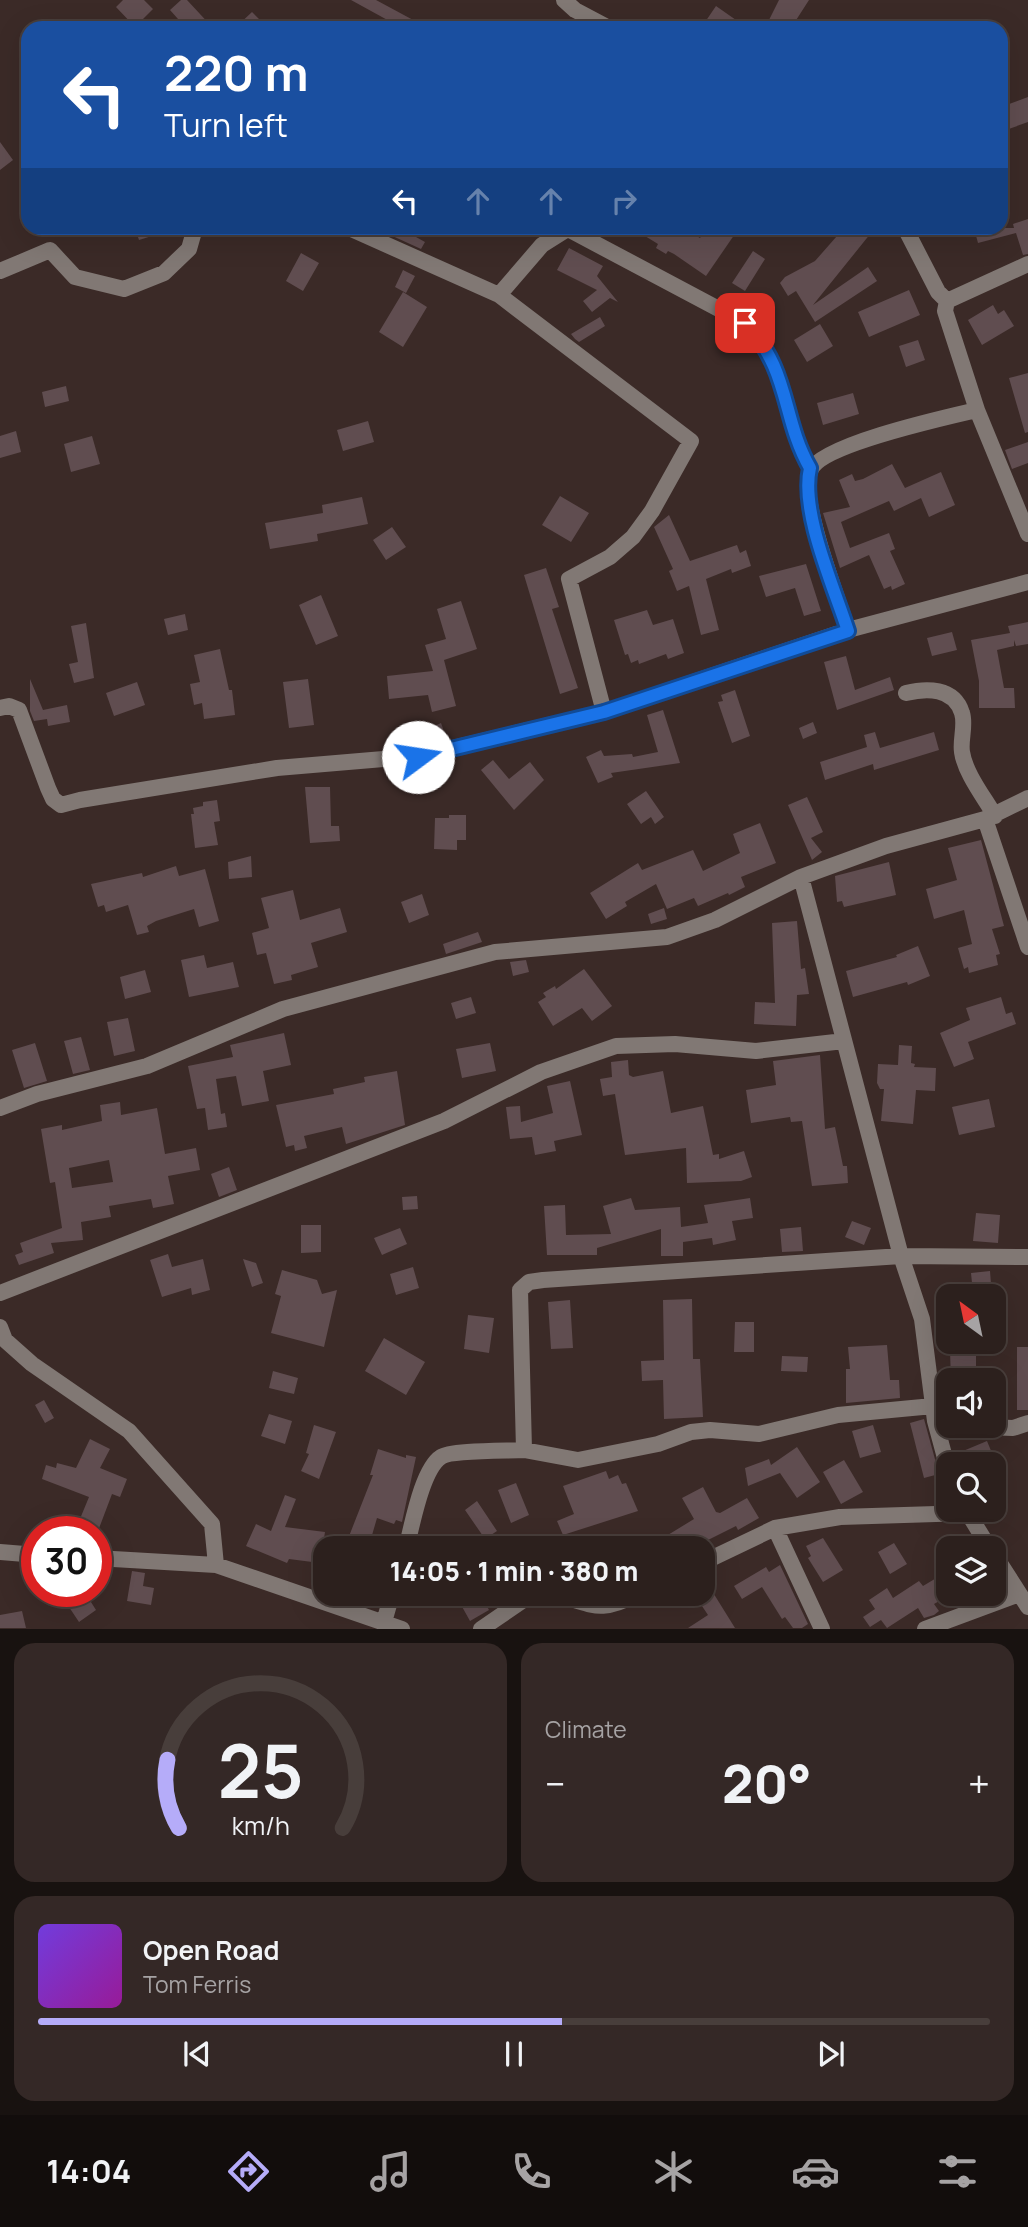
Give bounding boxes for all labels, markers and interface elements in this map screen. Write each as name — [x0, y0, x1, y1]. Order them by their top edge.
text: 220 m — [164, 39, 308, 106]
icon: left — [49, 49, 140, 140]
text: Turn left — [164, 103, 288, 147]
icon: left — [386, 182, 424, 220]
icon: ahead — [459, 182, 497, 220]
icon: ahead — [532, 182, 570, 220]
icon: right — [605, 182, 643, 220]
pin — [715, 293, 775, 353]
icon: arrive — [726, 304, 764, 342]
position arrow — [381, 720, 455, 794]
north arrow — [936, 1284, 1006, 1354]
map controls — [936, 1284, 1006, 1606]
button: sound — [936, 1368, 1006, 1438]
button: search — [936, 1452, 1006, 1522]
speed limit sign: 30 — [21, 1516, 112, 1607]
button: layers — [936, 1536, 1006, 1606]
text: 14:05 · 1 min · 380 m — [390, 1553, 638, 1589]
text: Climate — [545, 1713, 627, 1745]
text: 25 — [217, 1721, 304, 1821]
text: 20° — [722, 1748, 812, 1819]
text: − — [545, 1757, 566, 1809]
text: + — [968, 1757, 990, 1809]
text: km/h — [231, 1808, 290, 1843]
text: Open Road — [143, 1932, 279, 1968]
text: Tom Ferris — [143, 1968, 251, 2000]
icon: previous — [178, 2035, 216, 2073]
icon: pause — [495, 2035, 533, 2073]
icon: next — [812, 2035, 850, 2073]
icon: directions — [224, 2147, 273, 2196]
icon: music — [366, 2147, 415, 2196]
icon: phone — [507, 2147, 556, 2196]
icon: climate — [649, 2147, 698, 2196]
icon: car — [791, 2147, 840, 2196]
icon: filters — [933, 2147, 982, 2196]
text: 14:04 — [46, 2149, 131, 2193]

